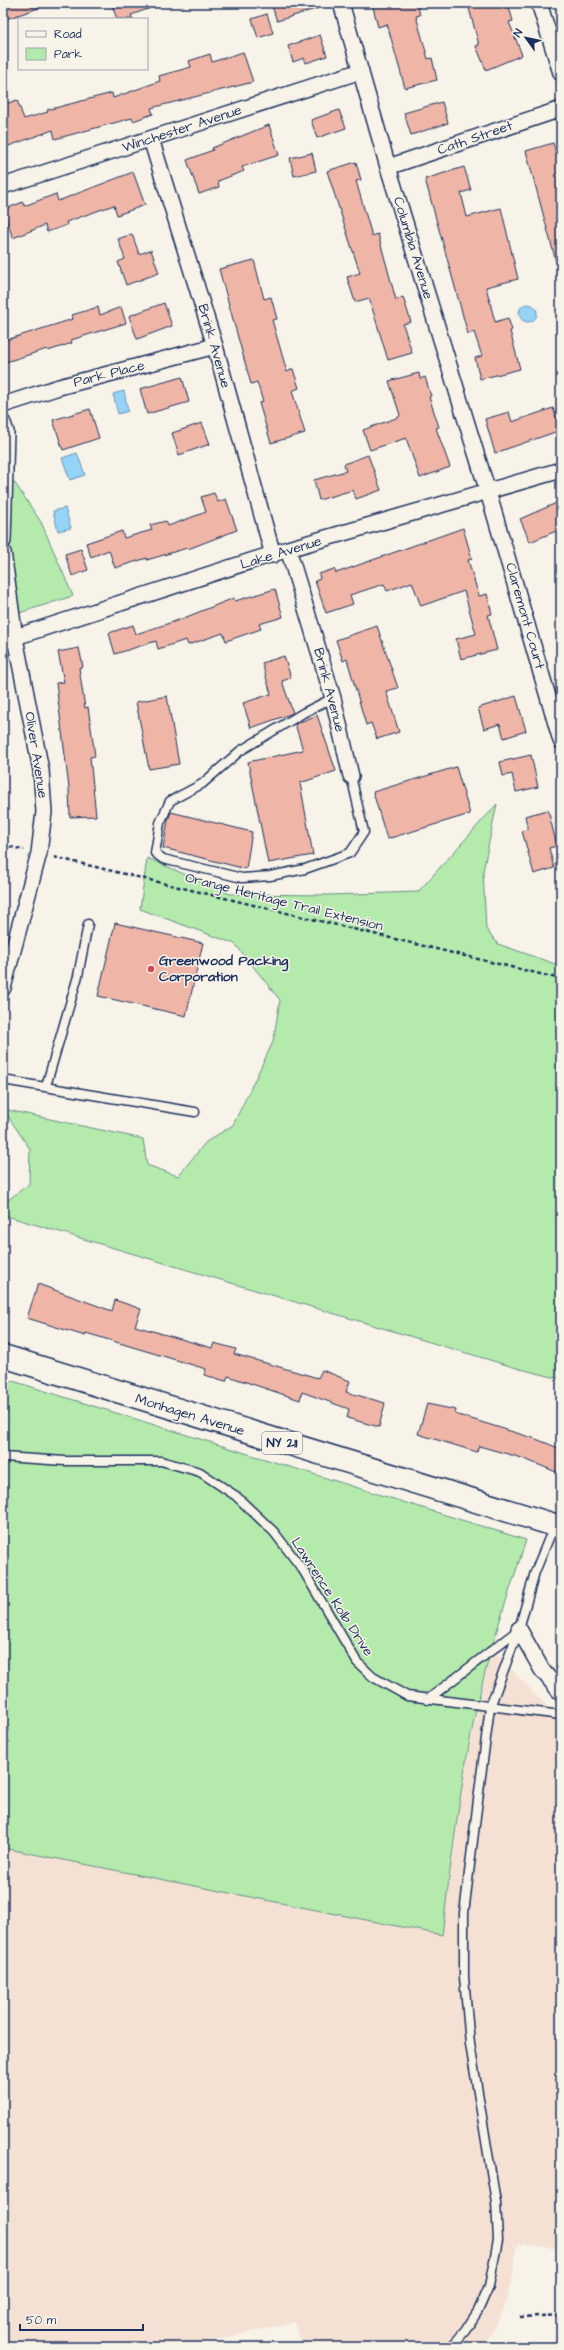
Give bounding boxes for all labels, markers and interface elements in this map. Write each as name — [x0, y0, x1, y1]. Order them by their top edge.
legend — [18, 18, 148, 70]
north arrow — [506, 18, 546, 58]
text: Road — [54, 26, 82, 43]
text: N — [510, 26, 526, 40]
text: Park — [54, 46, 82, 63]
street label: Winchester Avenue — [120, 100, 245, 158]
street label: Cath Street — [435, 116, 516, 160]
street label: Columbia Avenue — [388, 194, 438, 302]
street label: Brink Avenue — [192, 302, 236, 391]
street label: Park Place — [71, 355, 147, 392]
street label: Lake Avenue — [238, 531, 325, 575]
street label: Claremont Court — [500, 560, 550, 672]
street label: Brink Avenue — [308, 646, 350, 735]
street label: Oliver Avenue — [19, 710, 53, 800]
street label: Orange Heritage Trail Extension — [183, 868, 385, 936]
place label: Greenwood Packing Corporation — [159, 951, 289, 987]
marker: Greenwood Packing Corporation — [146, 964, 156, 974]
street label: Monhagen Avenue — [133, 1389, 248, 1441]
road number: NY 211 — [262, 1432, 302, 1454]
street label: Lawrence Kolb Drive — [286, 1534, 378, 1661]
scale bar — [20, 2306, 143, 2332]
text: 50 m — [26, 2312, 57, 2329]

